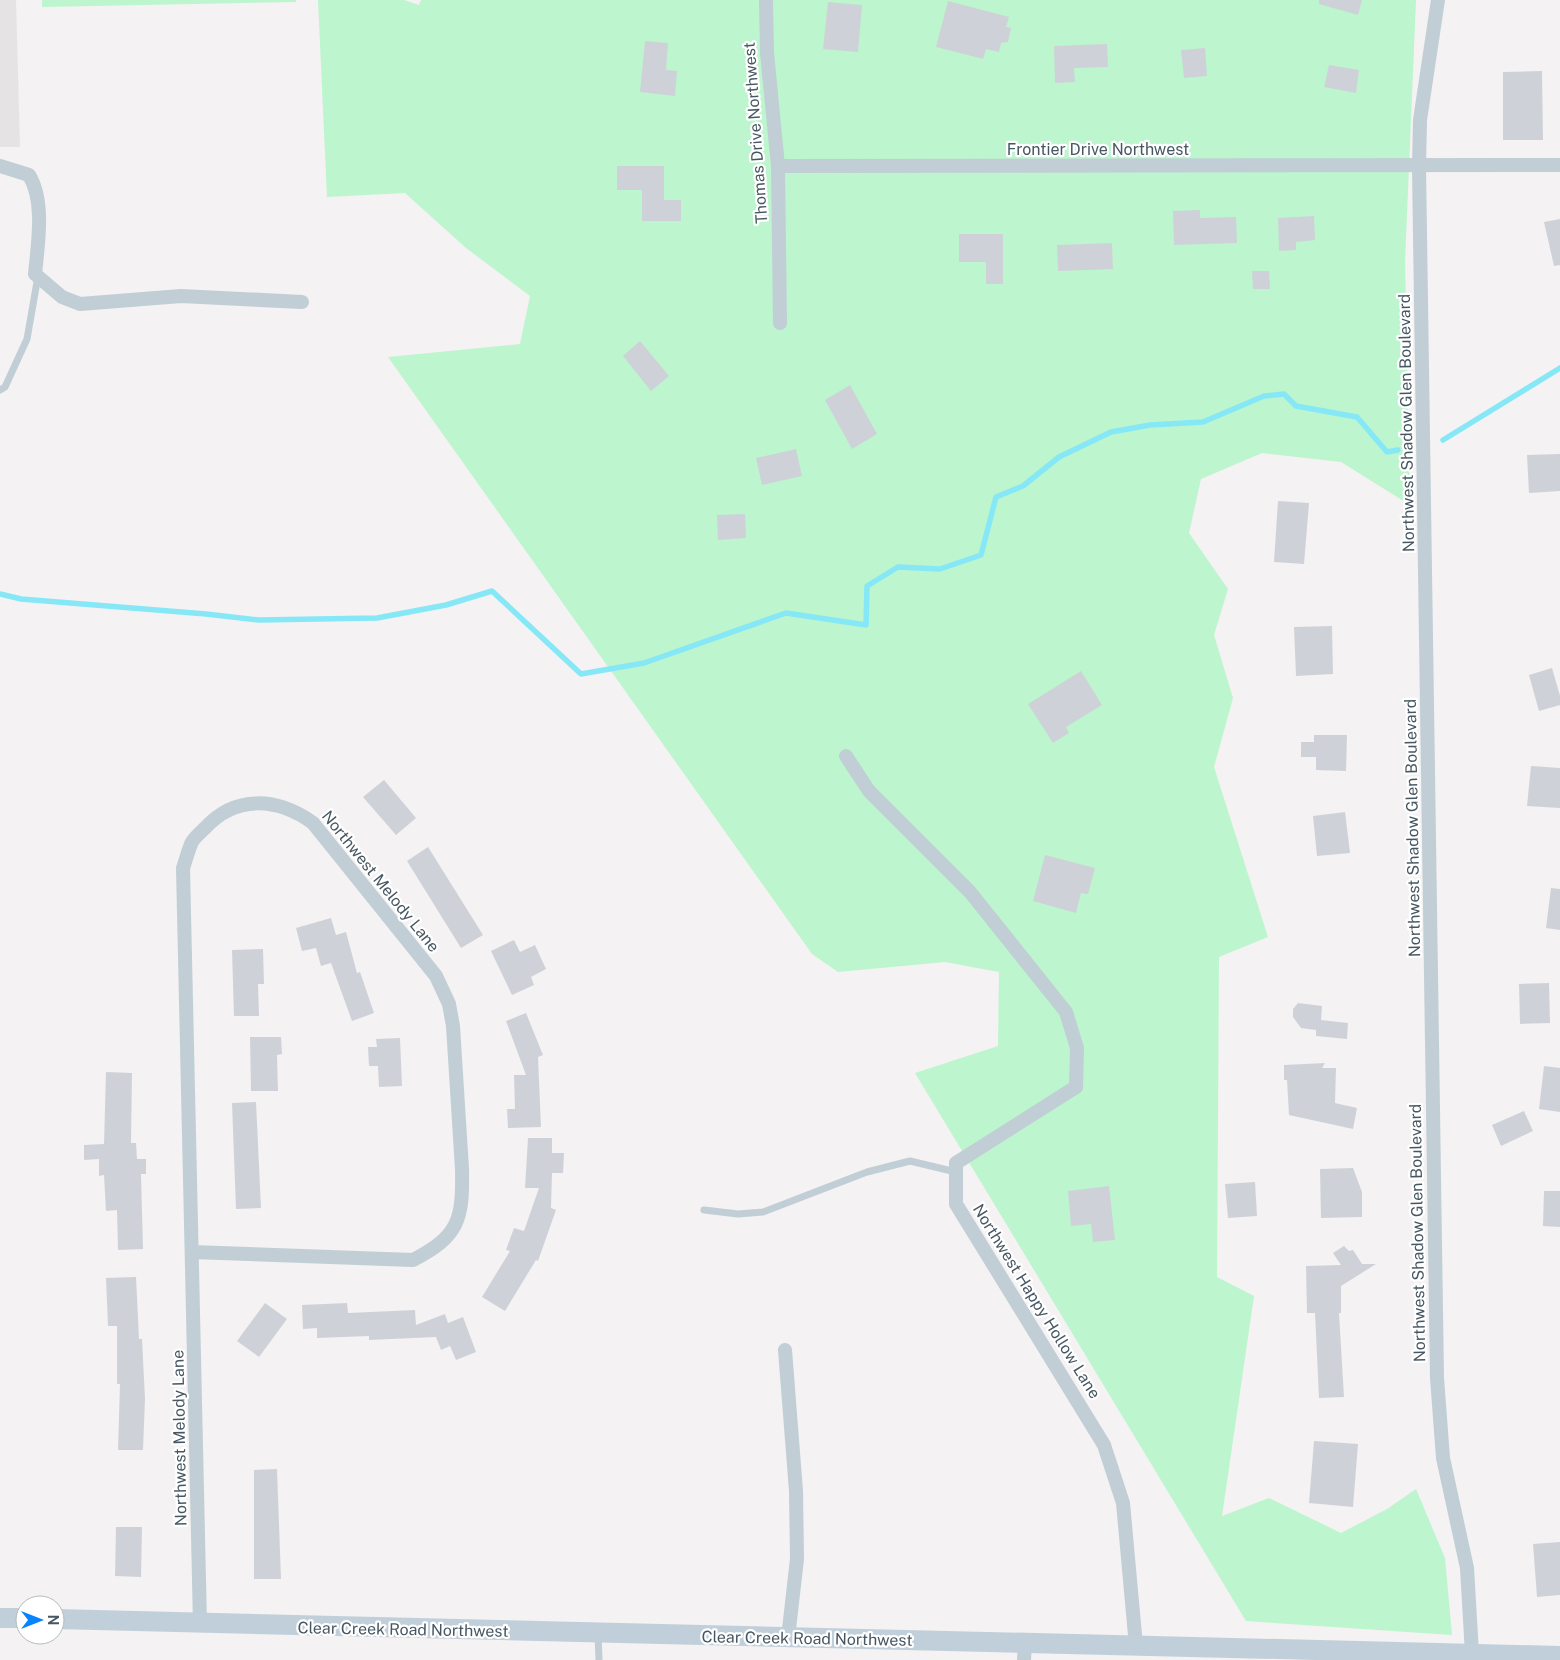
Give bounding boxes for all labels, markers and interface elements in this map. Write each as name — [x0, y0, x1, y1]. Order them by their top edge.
street label: Thomas Drive Northwest — [740, 42, 771, 224]
street label: Frontier Drive Northwest — [1007, 140, 1189, 159]
street label: Northwest Shadow Glen Boulevard — [1395, 294, 1418, 552]
street label: Northwest Shadow Glen Boulevard — [1401, 699, 1424, 957]
street label: Northwest Melody Lane — [318, 807, 443, 956]
street label: Northwest Shadow Glen Boulevard — [1406, 1104, 1429, 1362]
street label: Northwest Happy Hollow Lane — [969, 1201, 1104, 1402]
street label: Northwest Melody Lane — [168, 1350, 191, 1526]
north arrow — [15, 1595, 65, 1645]
text: N — [45, 1615, 61, 1625]
street label: Clear Creek Road Northwest — [297, 1618, 509, 1641]
street label: Clear Creek Road Northwest — [701, 1627, 913, 1650]

